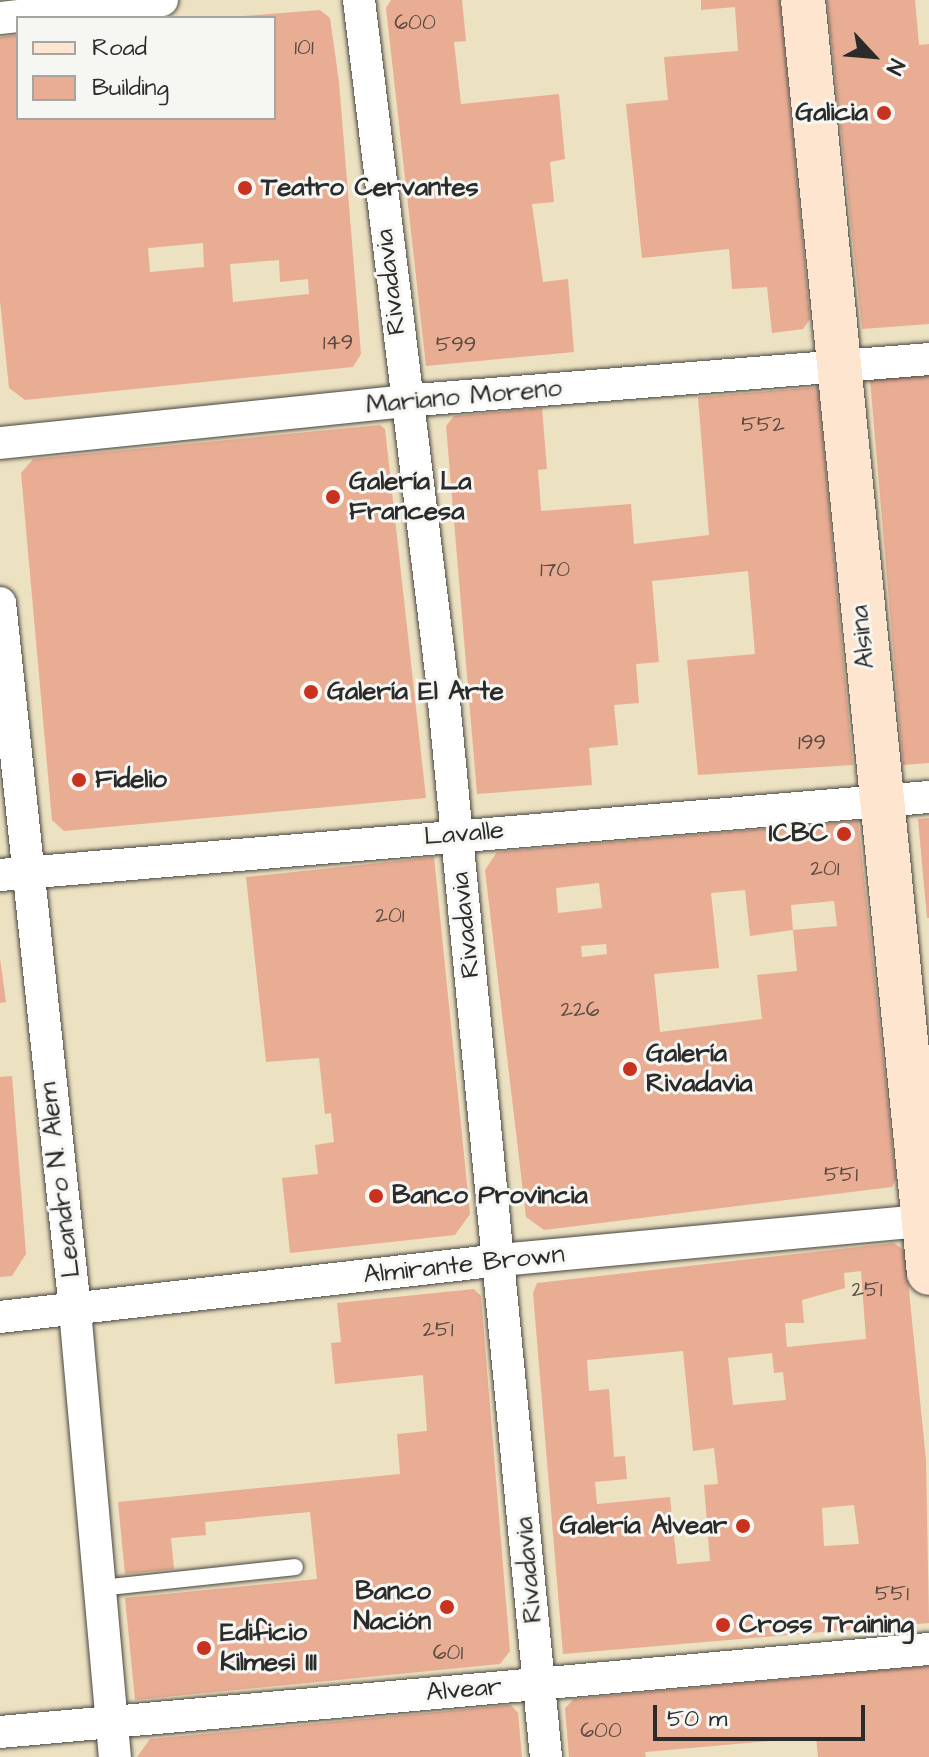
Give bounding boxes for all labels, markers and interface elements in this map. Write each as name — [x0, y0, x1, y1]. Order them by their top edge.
house number: 600 — [394, 10, 436, 36]
legend — [16, 16, 276, 120]
north arrow — [833, 16, 913, 96]
text: Road — [92, 31, 147, 65]
house number: 101 — [294, 35, 314, 61]
text: N — [878, 54, 912, 80]
text: Building — [92, 71, 169, 105]
place label: Galicia — [795, 97, 868, 129]
marker: Galicia — [875, 104, 893, 122]
place label: Teatro Cervantes — [261, 172, 479, 204]
marker: Teatro Cervantes — [236, 179, 254, 197]
street label: Rivadavia — [369, 227, 413, 337]
house number: 149 — [323, 330, 353, 356]
house number: 599 — [436, 332, 476, 358]
street label: Mariano Moreno — [365, 373, 563, 421]
house number: 552 — [741, 412, 785, 438]
place label: Galería La Francesa — [349, 466, 472, 528]
marker: Galería La Francesa — [324, 488, 342, 506]
house number: 170 — [540, 557, 570, 583]
street label: Alsina — [844, 604, 882, 670]
place label: Galería El Arte — [327, 676, 504, 708]
marker: Galería El Arte — [302, 683, 320, 701]
house number: 199 — [798, 730, 826, 756]
place label: Fidelio — [95, 764, 167, 796]
marker: Fidelio — [70, 771, 88, 789]
street label: Lavalle — [423, 815, 505, 853]
place label: ICBC — [769, 818, 828, 850]
marker: ICBC — [835, 825, 853, 843]
house number: 201 — [810, 856, 840, 882]
street label: Rivadavia — [445, 870, 487, 980]
house number: 201 — [375, 903, 405, 929]
house number: 226 — [561, 997, 599, 1023]
place label: Galería Rivadavia — [646, 1038, 752, 1100]
marker: Galería Rivadavia — [621, 1060, 639, 1078]
street label: Leandro N. Alem — [33, 1081, 87, 1279]
house number: 551 — [824, 1162, 858, 1188]
place label: Banco Provincia — [392, 1180, 588, 1212]
marker: Banco Provincia — [367, 1187, 385, 1205]
street label: Almirante Brown — [362, 1239, 566, 1291]
house number: 251 — [852, 1277, 882, 1303]
house number: 251 — [423, 1317, 453, 1343]
place label: Galería Alvear — [560, 1510, 727, 1542]
street label: Rivadavia — [509, 1516, 549, 1624]
marker: Galería Alvear — [734, 1517, 752, 1535]
place label: Banco Nación — [353, 1576, 431, 1638]
house number: 551 — [875, 1581, 909, 1607]
marker: Banco Nación — [438, 1598, 456, 1616]
place label: Cross Training — [739, 1609, 914, 1641]
marker: Cross Training — [714, 1616, 732, 1634]
place label: Edificio Kilmesi III — [220, 1617, 317, 1678]
marker: Edificio Kilmesi III — [195, 1639, 213, 1657]
house number: 601 — [433, 1640, 463, 1666]
street label: Alvear — [425, 1671, 503, 1709]
scale bar — [657, 1689, 869, 1739]
text: 50 m — [667, 1702, 727, 1736]
house number: 600 — [580, 1718, 622, 1744]

